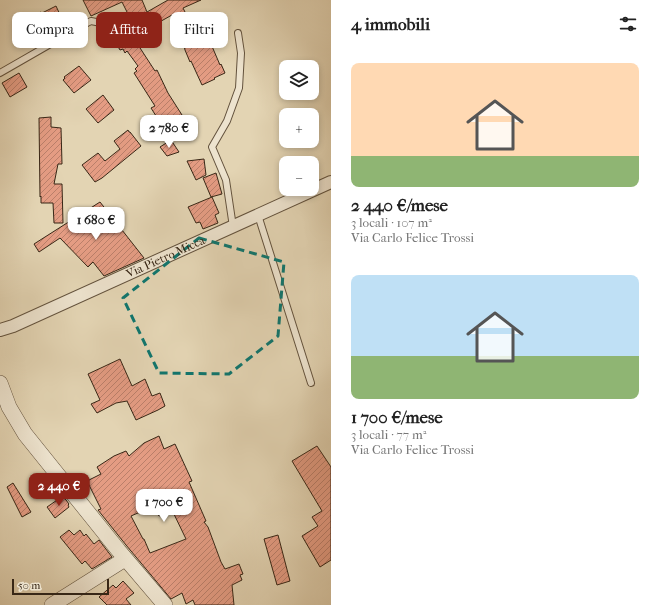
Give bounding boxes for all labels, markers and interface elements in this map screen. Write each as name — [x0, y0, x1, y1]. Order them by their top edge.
chip: Compra — [12, 12, 88, 48]
chip: Affitta — [96, 12, 162, 48]
chip: Filtri — [170, 12, 228, 48]
icon: filters — [617, 13, 639, 35]
text: 4 immobili — [351, 14, 430, 34]
map controls — [279, 60, 319, 196]
button: layers — [279, 60, 319, 100]
icon: home — [459, 89, 531, 161]
button: + — [279, 108, 319, 148]
pin: 2 780 € — [132, 115, 206, 149]
text: 2 780 € — [149, 120, 189, 135]
button: − — [279, 156, 319, 196]
text: 2 440 €/mese — [351, 195, 448, 215]
pin: 1 680 € — [59, 207, 133, 241]
text: 1 680 € — [77, 212, 115, 227]
text: 3 locali · 107 m² — [351, 215, 432, 230]
text: Via Carlo Felice Trossi — [351, 230, 474, 245]
street label: Via Pietro Micca — [123, 233, 207, 281]
icon: home — [459, 301, 531, 373]
text: 1 700 €/mese — [351, 407, 443, 427]
text: 3 locali · 77 m² — [351, 427, 426, 442]
text: Via Carlo Felice Trossi — [351, 442, 474, 457]
pin: 2 440 € — [22, 473, 96, 507]
text: 2 440 € — [38, 478, 80, 493]
pin: 1 700 € — [127, 489, 201, 523]
text: 1 700 € — [145, 494, 183, 509]
scale bar — [12, 577, 109, 596]
text: 50 m — [18, 579, 40, 592]

